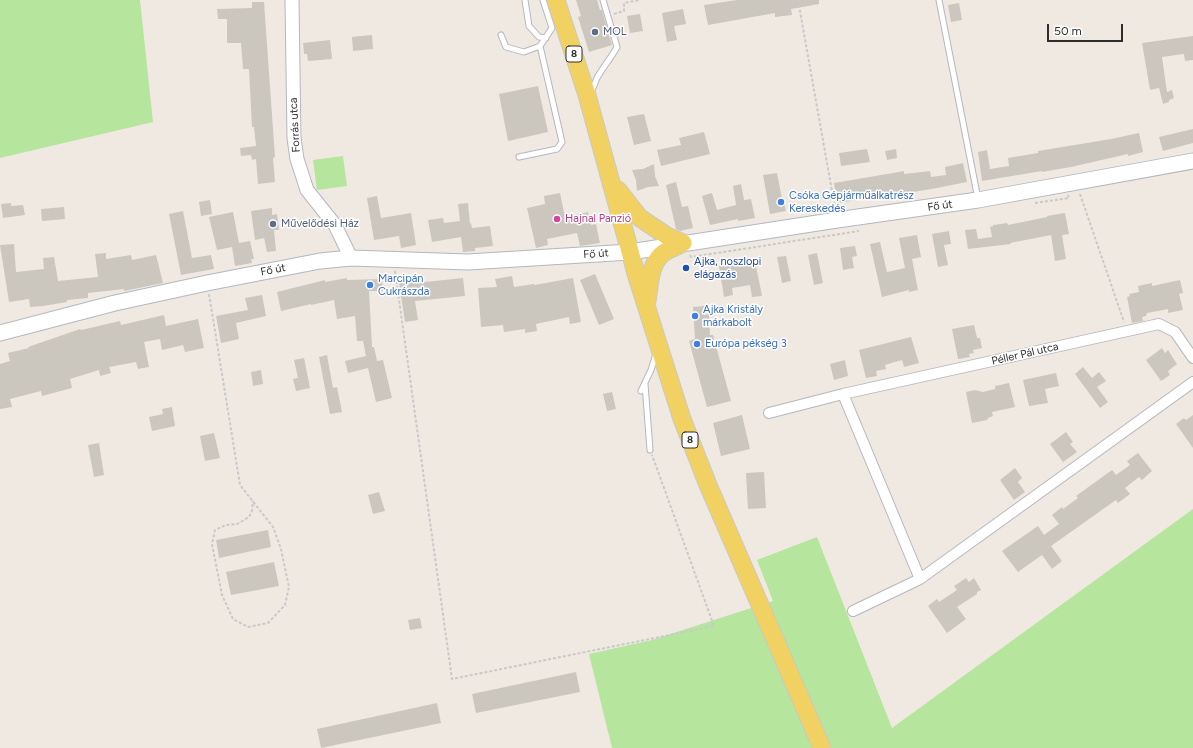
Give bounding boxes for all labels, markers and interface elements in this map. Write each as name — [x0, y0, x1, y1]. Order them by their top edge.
scale bar — [1049, 16, 1125, 42]
text: 50 m — [1054, 24, 1082, 38]
place label: MOL — [603, 25, 627, 39]
marker: MOL — [590, 27, 600, 37]
road number: 8 — [566, 46, 582, 62]
street label: Forrás utca — [287, 97, 303, 153]
place label: Csóka Gépjárműalkatrész Kereskedés — [789, 189, 914, 215]
marker: Csóka Gépjárműalkatrész Kereskedés — [776, 197, 786, 207]
street label: Fő út — [927, 198, 953, 214]
place label: Hajnal Panzió — [565, 212, 631, 226]
marker: Hajnal Panzió — [552, 214, 562, 224]
place label: Művelődési Ház — [281, 217, 359, 231]
marker: Művelődési Ház — [268, 219, 278, 229]
street label: Fő út — [583, 247, 609, 261]
place label: Ajka, noszlopi elágazás — [694, 255, 761, 281]
street label: Fő út — [259, 261, 287, 279]
marker: Ajka, noszlopi elágazás — [681, 263, 691, 273]
place label: Marcipán Cukrászda — [378, 272, 429, 298]
marker: Marcipán Cukrászda — [365, 280, 375, 290]
place label: Ajka Kristály márkabolt — [703, 303, 763, 329]
marker: Ajka Kristály márkabolt — [690, 311, 700, 321]
place label: Európa pékség 3 — [705, 337, 787, 351]
marker: Európa pékség 3 — [692, 339, 702, 349]
street label: Péller Pál utca — [990, 340, 1060, 368]
road number: 8 — [682, 432, 698, 448]

